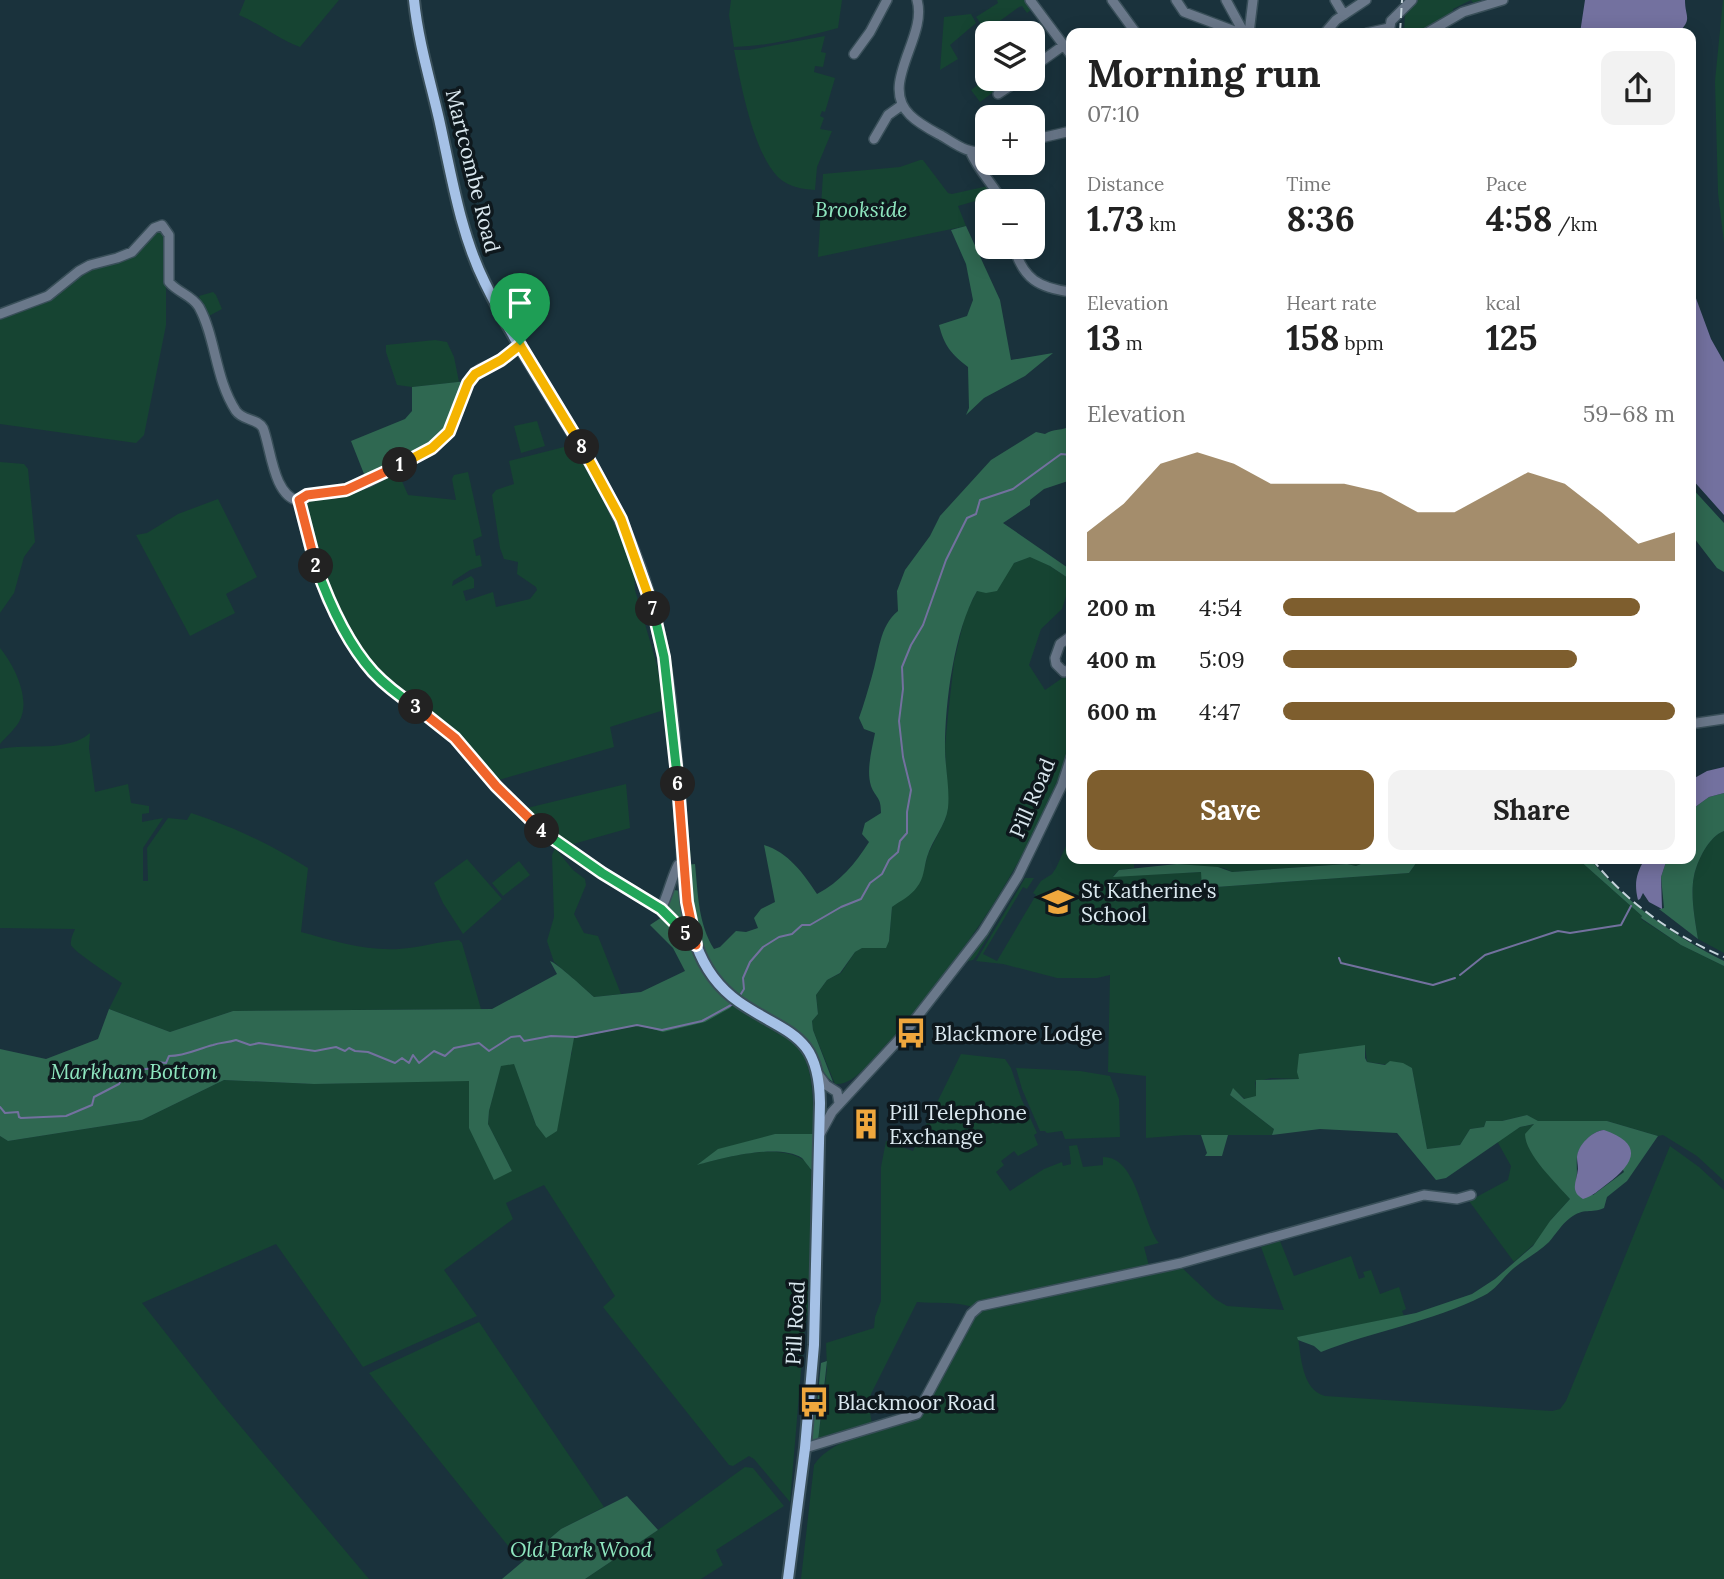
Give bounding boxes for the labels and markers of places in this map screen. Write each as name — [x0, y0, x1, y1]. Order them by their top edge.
pin — [490, 273, 550, 345]
pin: 8 — [564, 430, 600, 464]
pin: 1 — [382, 448, 418, 482]
pin: 2 — [298, 548, 334, 584]
pin: 7 — [636, 592, 670, 626]
pin: 3 — [398, 690, 434, 724]
pin: 6 — [660, 766, 696, 802]
pin: 4 — [524, 814, 560, 848]
place label: St Katherine's School — [1081, 877, 1217, 928]
school or university icon: St Katherine's School — [1041, 885, 1075, 919]
pin: 5 — [668, 916, 704, 951]
bus stop icon: Blackmore Lodge — [894, 1016, 928, 1050]
place label: Blackmore Lodge — [934, 1020, 1103, 1047]
place label: Pill Telephone Exchange — [889, 1099, 1027, 1150]
building icon: Pill Telephone Exchange — [849, 1107, 883, 1141]
bus stop icon: Blackmoor Road — [797, 1385, 831, 1419]
place label: Blackmoor Road — [837, 1389, 996, 1416]

